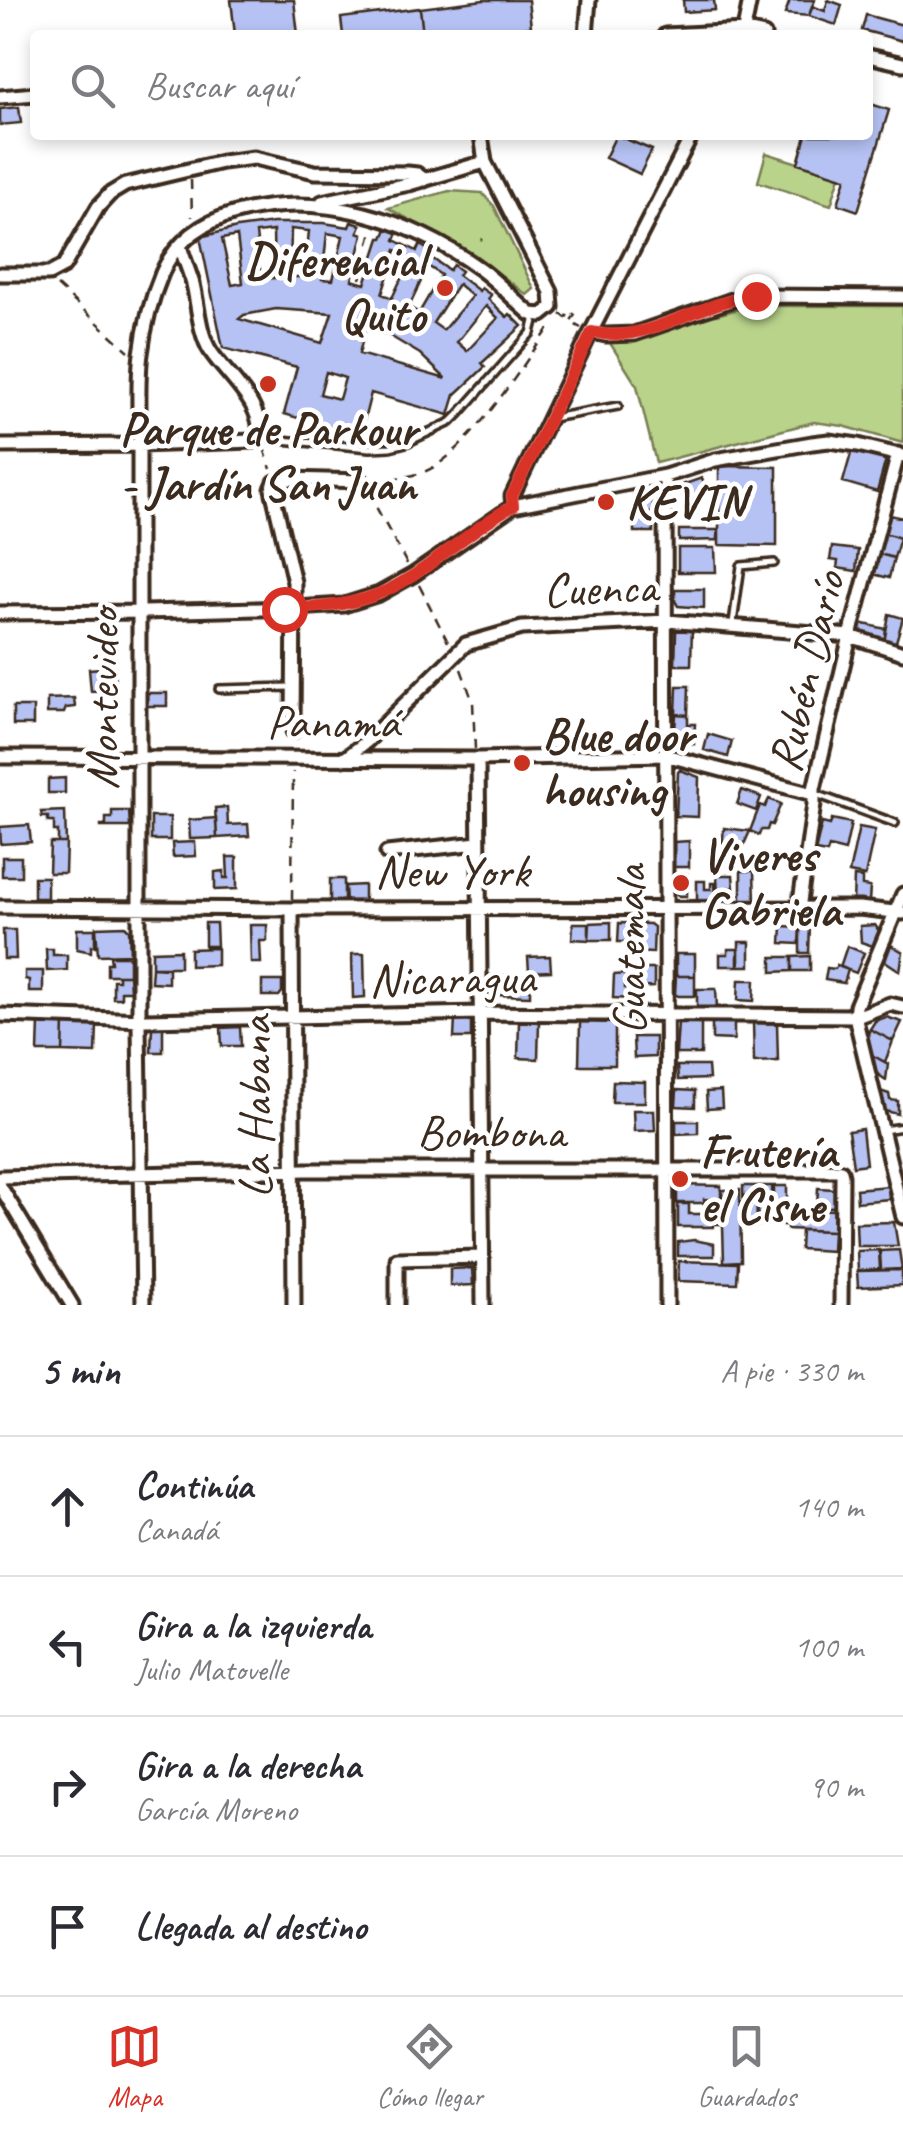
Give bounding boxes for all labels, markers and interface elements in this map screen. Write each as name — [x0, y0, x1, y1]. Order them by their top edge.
search box — [30, 30, 873, 140]
icon: search — [65, 58, 120, 113]
text: Buscar aquí — [145, 62, 294, 109]
place label: Diferencial Quito — [245, 230, 433, 345]
route end — [734, 274, 780, 320]
marker: Diferencial Quito — [434, 277, 456, 299]
marker: Parque de Parkour - Jardín San Juan — [257, 373, 279, 395]
place label: Parque de Parkour - Jardín San Juan — [119, 399, 421, 514]
place label: KEVIN — [626, 472, 754, 532]
marker: KEVIN — [595, 491, 617, 513]
street label: Cuenca — [542, 556, 662, 620]
street label: Rubén Darío — [754, 563, 859, 778]
route start — [262, 587, 308, 633]
street label: Montevideo — [72, 604, 132, 789]
street label: Panamá — [267, 692, 403, 752]
place label: Blue door housing — [542, 705, 698, 820]
marker: Blue door housing — [511, 752, 533, 774]
place label: Viveres Gabriela — [701, 825, 844, 940]
street label: New York — [375, 841, 533, 901]
street label: Guatemala — [599, 862, 659, 1035]
marker: Viveres Gabriela — [670, 872, 692, 894]
street label: Nicaragua — [368, 947, 538, 1009]
street label: La Habana — [225, 1013, 285, 1198]
street label: Bombona — [417, 1102, 569, 1162]
place label: Frutería el Cisne — [700, 1121, 840, 1236]
marker: Frutería el Cisne — [669, 1168, 691, 1190]
text: 5 min — [40, 1344, 120, 1397]
text: A pie · 330 m — [720, 1350, 863, 1391]
text: Continúa — [135, 1462, 253, 1509]
icon: ahead — [40, 1479, 95, 1534]
text: 140 m — [794, 1486, 863, 1527]
text: Canadá — [135, 1509, 218, 1550]
text: Gira a la izquierda — [135, 1602, 371, 1649]
icon: left — [40, 1619, 95, 1674]
text: 100 m — [794, 1626, 863, 1667]
text: Julio Matovelle — [135, 1649, 288, 1690]
text: Gira a la derecha — [135, 1742, 361, 1789]
icon: right — [40, 1759, 95, 1814]
text: 90 m — [809, 1766, 863, 1807]
text: García Moreno — [135, 1789, 297, 1830]
icon: arrive — [40, 1899, 95, 1954]
text: Llegada al destino — [135, 1903, 366, 1950]
tab: Mapa — [107, 2019, 162, 2114]
tab: Cómo llegar — [377, 2019, 483, 2114]
tab: Guardados — [697, 2019, 796, 2114]

